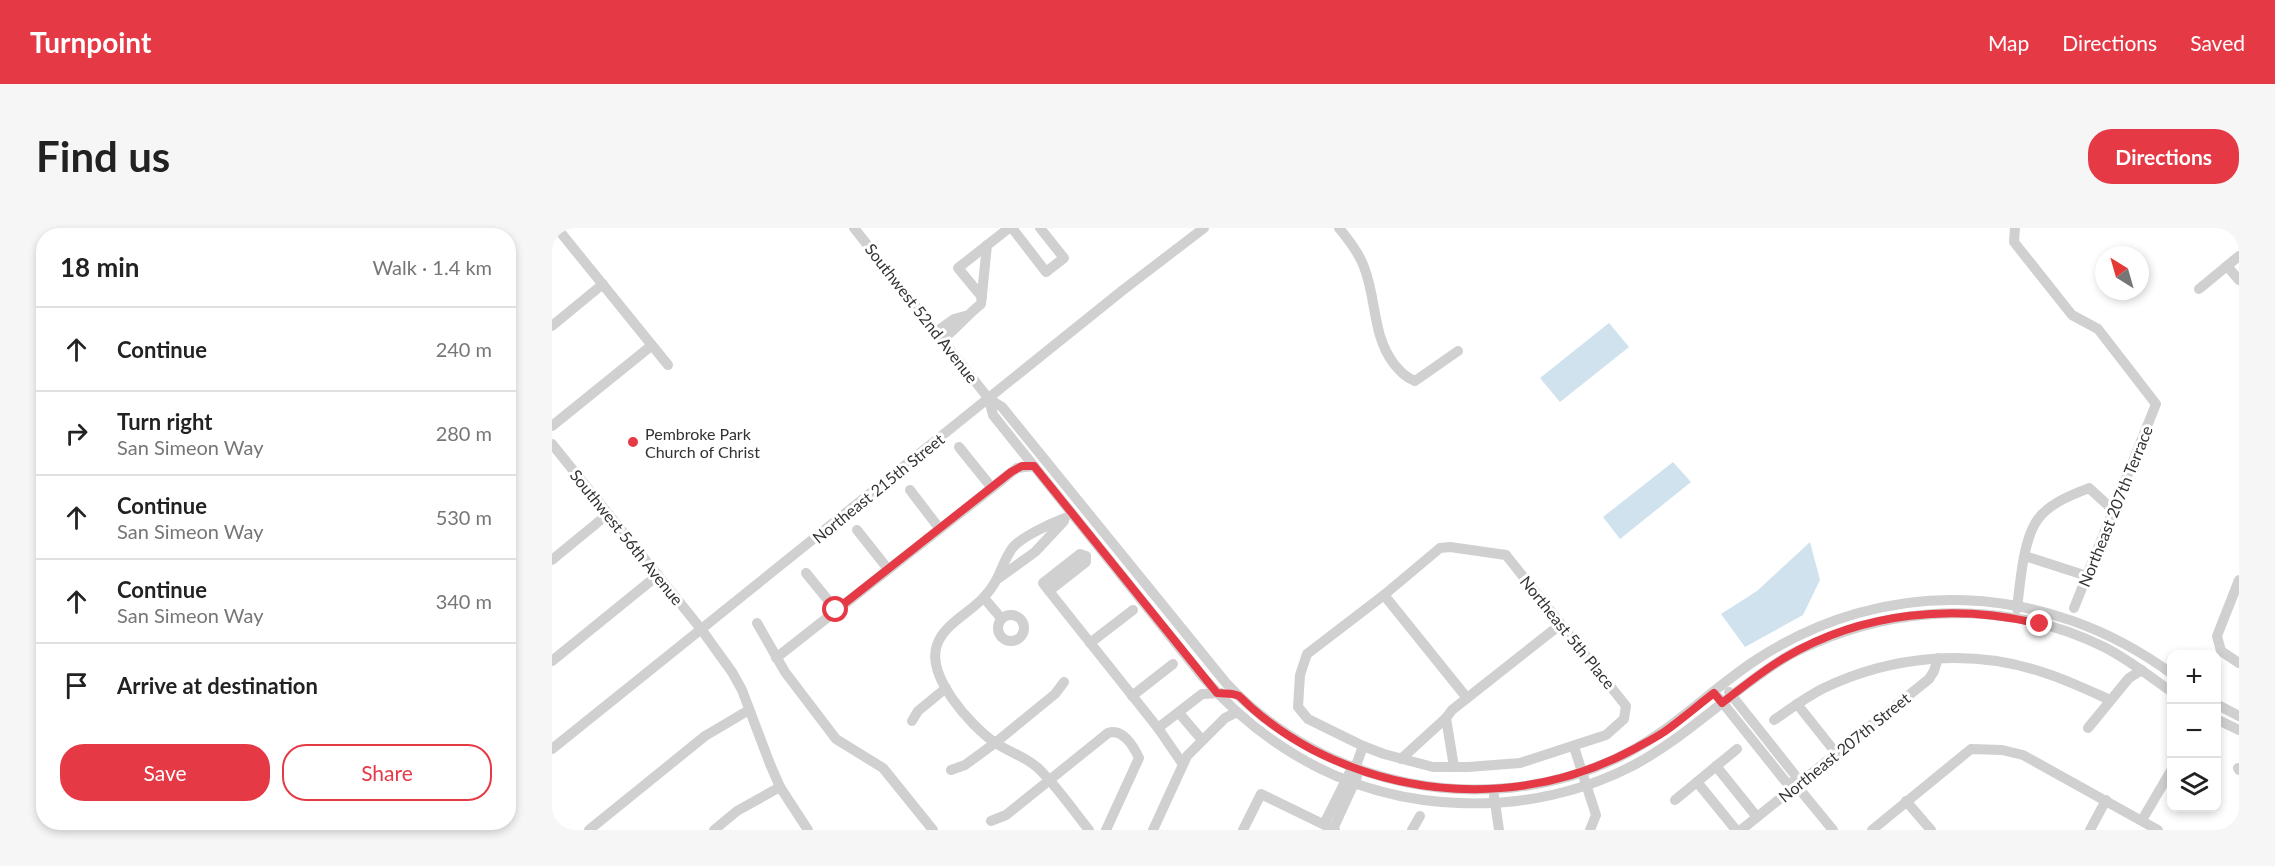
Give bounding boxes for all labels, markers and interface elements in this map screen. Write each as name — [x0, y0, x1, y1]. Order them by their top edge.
text: Turnpoint — [30, 25, 151, 59]
text: Map — [1988, 30, 2029, 55]
text: Directions — [2062, 30, 2157, 55]
text: Saved — [2190, 30, 2245, 55]
button: Directions — [2088, 129, 2239, 184]
text: Find us — [36, 131, 170, 181]
street label: Southwest 52nd Avenue — [862, 239, 982, 387]
north arrow — [2095, 246, 2149, 300]
text: 18 min — [60, 251, 140, 283]
text: Walk · 1.4 km — [373, 255, 492, 279]
icon: ahead — [60, 333, 93, 366]
text: Continue — [117, 336, 207, 363]
text: 240 m — [436, 337, 492, 361]
text: Turn right — [117, 408, 212, 435]
icon: right — [60, 417, 93, 450]
text: 280 m — [436, 421, 492, 445]
street label: Northeast 207th Terrace — [2074, 423, 2156, 589]
place label: Pembroke Park Church of Christ — [645, 424, 760, 461]
street label: Northeast 215th Street — [809, 429, 948, 547]
text: San Simeon Way — [117, 435, 263, 459]
marker: Pembroke Park Church of Christ — [626, 435, 640, 449]
street label: Southwest 56th Avenue — [567, 465, 687, 609]
text: Continue — [117, 492, 207, 519]
icon: ahead — [60, 501, 93, 534]
text: 530 m — [436, 505, 492, 529]
text: San Simeon Way — [117, 519, 263, 543]
street label: Northeast 5th Place — [1517, 572, 1619, 692]
text: Continue — [117, 576, 207, 603]
icon: ahead — [60, 585, 93, 618]
text: 340 m — [436, 589, 492, 613]
route start — [822, 596, 848, 622]
text: San Simeon Way — [117, 603, 263, 627]
route end — [2026, 610, 2052, 636]
map controls — [2167, 650, 2221, 812]
button: + — [2167, 650, 2221, 704]
icon: arrive — [60, 669, 93, 702]
text: Arrive at destination — [117, 672, 318, 699]
street label: Northeast 207th Street — [1775, 688, 1914, 806]
button: − — [2167, 704, 2221, 758]
button: Save — [60, 744, 270, 801]
button: Share — [282, 744, 492, 801]
button: layers — [2167, 758, 2221, 812]

